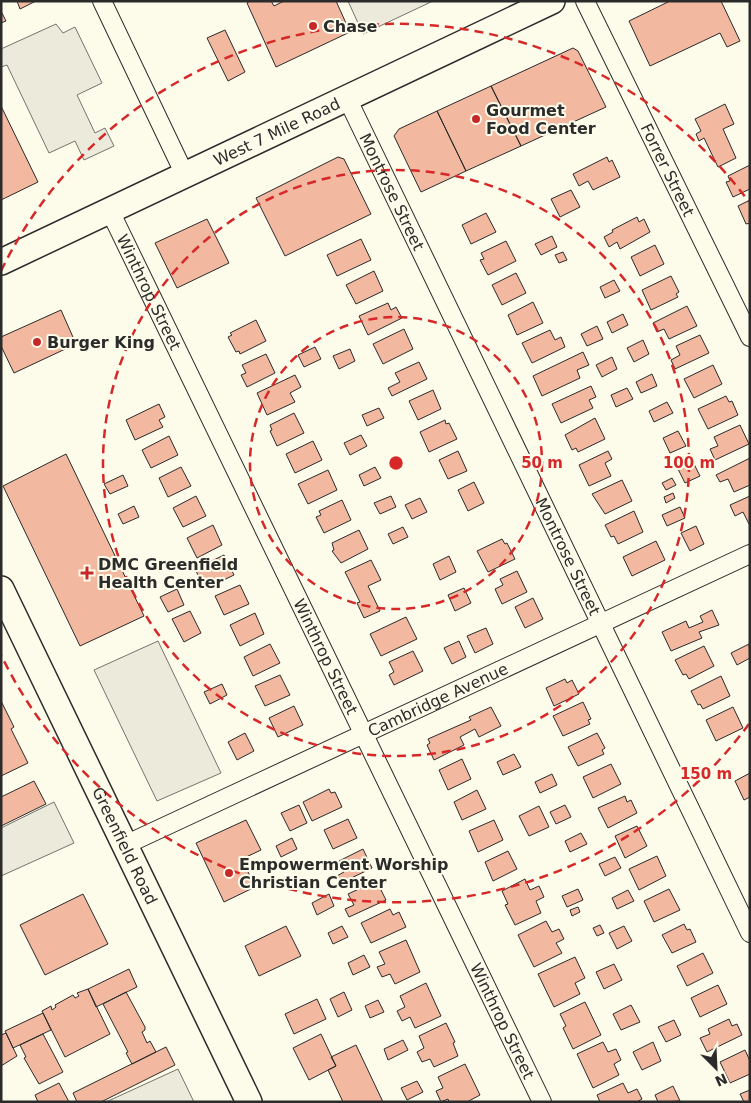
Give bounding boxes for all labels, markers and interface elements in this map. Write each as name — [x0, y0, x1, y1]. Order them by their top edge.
place label: Chase — [323, 17, 377, 36]
marker: Chase — [307, 20, 319, 32]
street label: West 7 Mile Road — [210, 93, 343, 169]
place label: Gourmet Food Center — [486, 101, 596, 138]
marker: Gourmet Food Center — [470, 113, 482, 125]
street label: Forrer Street — [637, 120, 699, 219]
street label: Montrose Street — [356, 130, 429, 253]
street label: Winthrop Street — [113, 231, 185, 353]
place label: Burger King — [47, 333, 155, 352]
marker: Burger King — [31, 336, 43, 348]
centre of rings — [387, 454, 405, 472]
text: 50 m — [521, 454, 563, 472]
text: 100 m — [663, 454, 715, 472]
street label: Montrose Street — [532, 495, 605, 618]
place label: DMC Greenfield Health Center — [98, 555, 238, 592]
marker: DMC Greenfield Health Center — [80, 566, 94, 580]
street label: Winthrop Street — [290, 595, 362, 717]
street label: Cambridge Avenue — [365, 659, 511, 740]
text: 150 m — [680, 765, 732, 783]
street label: Greenfield Road — [89, 784, 162, 907]
place label: Empowerment Worship Christian Center — [239, 855, 449, 892]
marker: Empowerment Worship Christian Center — [223, 867, 235, 879]
street label: Winthrop Street — [467, 960, 539, 1082]
north arrow — [691, 1043, 741, 1093]
text: N — [713, 1070, 730, 1090]

